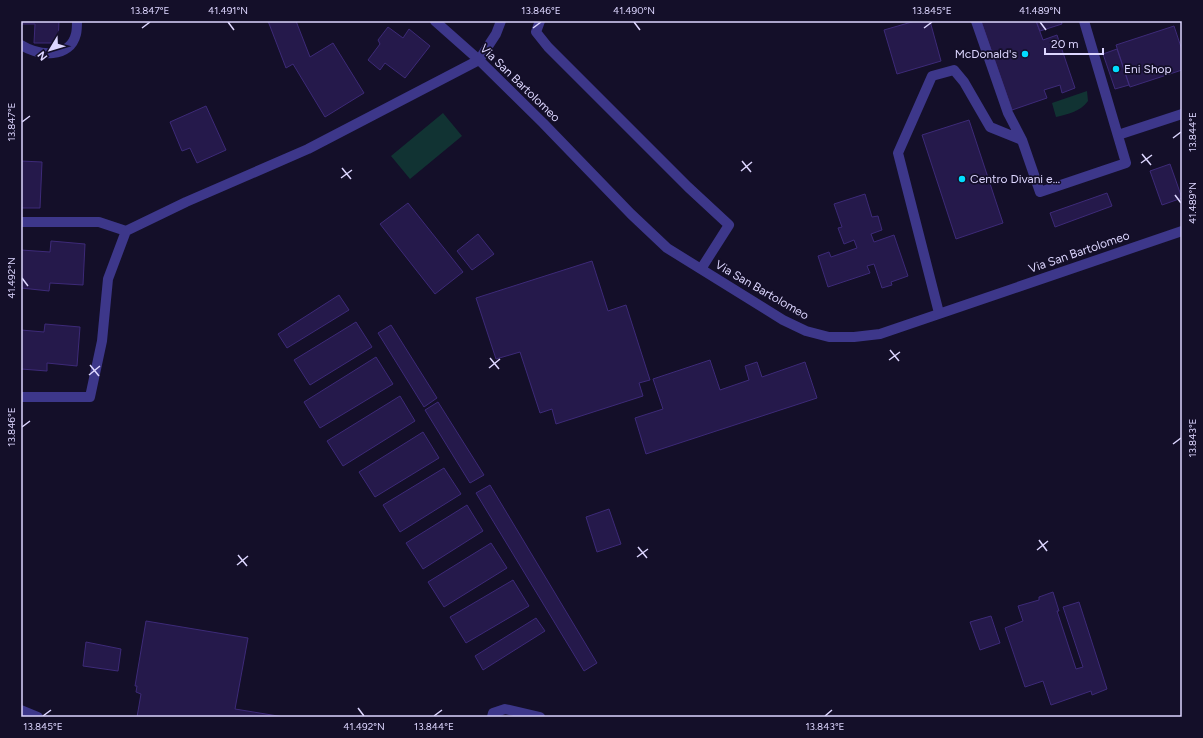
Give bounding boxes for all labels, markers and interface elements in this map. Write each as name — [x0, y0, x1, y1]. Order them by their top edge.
text: 13.847°E — [131, 4, 170, 17]
text: 41.491°N — [208, 4, 248, 17]
text: 13.846°E — [521, 4, 561, 17]
text: 41.490°N — [613, 4, 655, 17]
text: 13.845°E — [912, 4, 952, 17]
text: 41.489°N — [1019, 4, 1061, 17]
north arrow — [30, 30, 70, 70]
scale bar — [1045, 30, 1103, 56]
text: 20 m — [1051, 37, 1079, 51]
street label: Via San Bartolomeo — [477, 41, 563, 125]
place label: McDonald's — [955, 47, 1017, 61]
text: N — [35, 48, 50, 63]
marker: McDonald's — [1020, 49, 1030, 59]
place label: Eni Shop — [1124, 62, 1172, 76]
marker: Eni Shop — [1111, 64, 1121, 74]
text: 13.847°E — [5, 102, 18, 141]
text: 13.844°E — [1186, 112, 1199, 152]
place label: Centro Divani e… — [970, 172, 1060, 186]
marker: Centro Divani e… — [957, 174, 967, 184]
text: 41.489°N — [1186, 182, 1199, 224]
street label: Via San Bartolomeo — [1027, 228, 1131, 276]
text: 41.492°N — [5, 257, 18, 299]
street label: Via San Bartolomeo — [713, 258, 811, 322]
text: 13.846°E — [5, 407, 18, 447]
text: 13.843°E — [1186, 418, 1199, 458]
text: 13.845°E — [23, 720, 63, 733]
text: 41.492°N — [343, 720, 385, 733]
text: 13.844°E — [414, 720, 454, 733]
text: 13.843°E — [805, 720, 845, 733]

